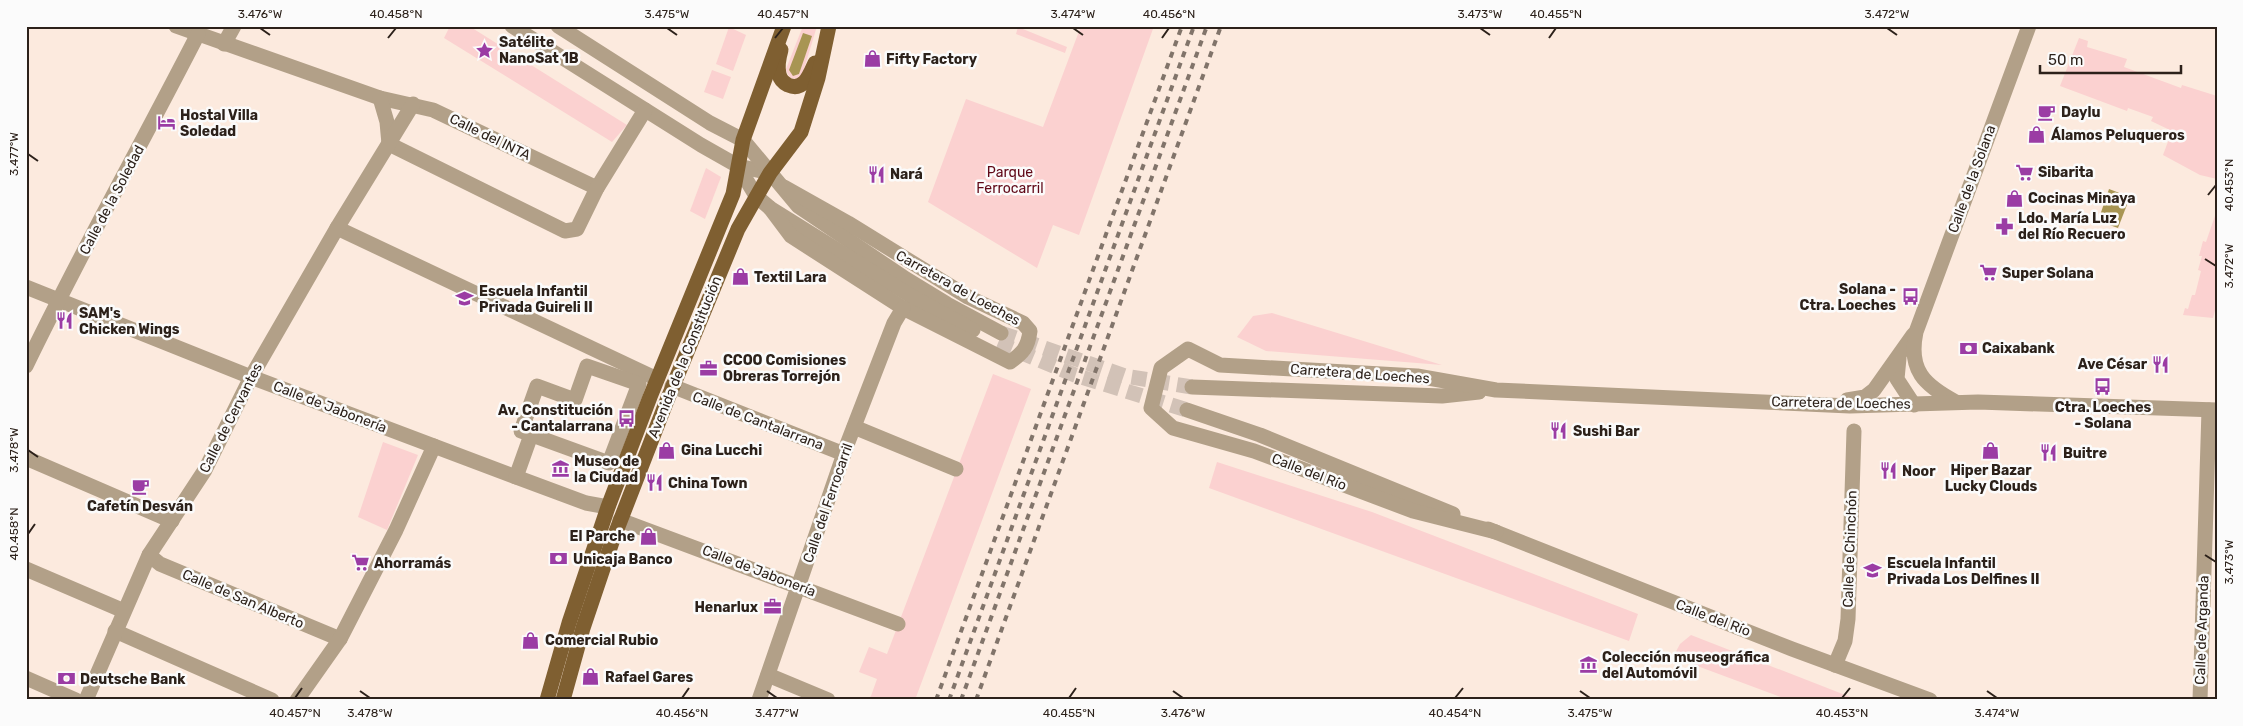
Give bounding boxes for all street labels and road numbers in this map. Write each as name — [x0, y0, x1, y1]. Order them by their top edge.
street label: Calle del INTA — [447, 110, 534, 164]
street label: Calle de la Solana — [1945, 123, 1999, 235]
street label: Calle de la Soledad — [76, 142, 148, 258]
street label: Carretera de Loeches — [893, 247, 1023, 329]
street label: Avenida de la Constitución — [645, 274, 725, 440]
street label: Calle de Cervantes — [196, 360, 266, 476]
street label: Carretera de Loeches — [1290, 361, 1430, 387]
street label: Calle de Jabonería — [271, 377, 389, 437]
street label: Calle de Cantalarrana — [690, 388, 826, 454]
street label: Carretera de Loeches — [1771, 393, 1911, 413]
street label: Calle del Ferrocarril — [800, 441, 856, 565]
street label: Calle del Río — [1269, 450, 1349, 494]
street label: Calle de Chinchón — [1839, 490, 1861, 608]
street label: Calle de Jabonería — [700, 541, 818, 601]
street label: Calle de San Alberto — [180, 566, 306, 632]
street label: Calle de Arganda — [2192, 575, 2212, 685]
street label: Calle del Río — [1673, 596, 1753, 640]

